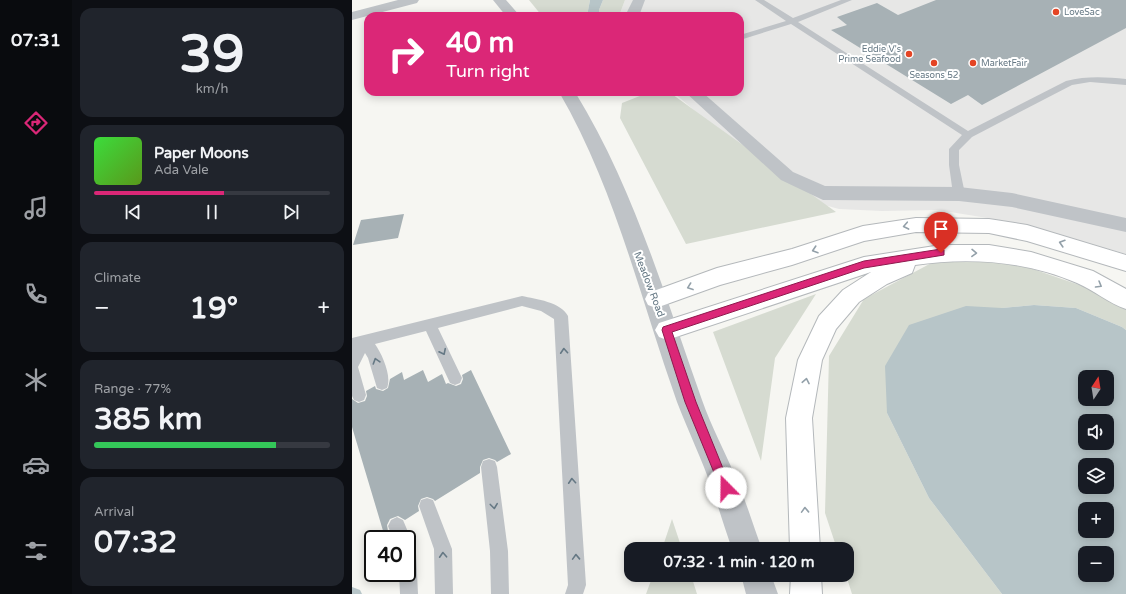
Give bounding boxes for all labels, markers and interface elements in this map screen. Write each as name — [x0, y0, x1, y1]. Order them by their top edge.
marker: LoveSac — [1051, 7, 1061, 17]
place label: LoveSac — [1064, 7, 1100, 18]
text: 39 — [179, 23, 245, 86]
text: 40 m — [446, 26, 514, 60]
icon: right — [380, 28, 432, 80]
text: 07:31 — [11, 29, 61, 51]
place label: Eddie V's Prime Seafood — [838, 44, 901, 65]
marker: Eddie V's Prime Seafood — [904, 49, 914, 59]
marker: Seasons 52 — [929, 58, 939, 68]
marker: MarketFair — [968, 58, 978, 68]
place label: MarketFair — [981, 58, 1028, 69]
text: Turn right — [446, 60, 530, 82]
place label: Seasons 52 — [910, 70, 958, 81]
text: km/h — [196, 81, 228, 97]
icon: directions — [22, 109, 50, 137]
text: Paper Moons — [154, 144, 249, 162]
text: Ada Vale — [154, 162, 209, 178]
icon: music — [22, 194, 50, 222]
icon: previous — [122, 201, 144, 223]
icon: pause — [201, 201, 223, 223]
icon: next — [280, 201, 302, 223]
pin — [924, 212, 958, 253]
icon: arrive — [930, 218, 952, 240]
one-way arrow — [903, 222, 909, 230]
one-way arrow — [1059, 239, 1066, 248]
one-way arrow — [811, 245, 818, 254]
one-way arrow — [971, 249, 977, 257]
street label: Meadow Road — [631, 250, 667, 319]
text: Climate — [94, 270, 141, 286]
icon: phone — [22, 280, 50, 308]
one-way arrow — [1095, 280, 1102, 287]
one-way arrow — [687, 282, 694, 290]
text: 19° — [189, 290, 238, 327]
text: − — [94, 295, 110, 321]
text: + — [318, 295, 330, 321]
one-way arrow — [438, 348, 445, 355]
one-way arrow — [559, 348, 568, 354]
one-way arrow — [372, 357, 381, 364]
icon: climate — [22, 366, 50, 394]
north arrow — [1078, 370, 1114, 406]
map controls — [1078, 370, 1114, 582]
one-way arrow — [802, 378, 810, 384]
text: Range · 77% — [94, 381, 171, 397]
text: 385 km — [94, 401, 202, 438]
button: sound — [1078, 414, 1114, 450]
icon: car — [22, 451, 50, 479]
button: layers — [1078, 458, 1114, 494]
position arrow — [705, 467, 747, 509]
one-way arrow — [567, 478, 576, 484]
button: + — [1078, 502, 1114, 538]
one-way arrow — [489, 503, 498, 509]
text: Arrival — [94, 504, 134, 520]
one-way arrow — [800, 507, 809, 513]
text: 07:32 — [94, 524, 177, 561]
speed limit sign: 40 — [364, 530, 416, 582]
icon: filters — [22, 537, 50, 565]
button: − — [1078, 546, 1114, 582]
one-way arrow — [438, 552, 447, 558]
text: 07:32 · 1 min · 120 m — [664, 553, 814, 571]
one-way arrow — [572, 554, 580, 560]

